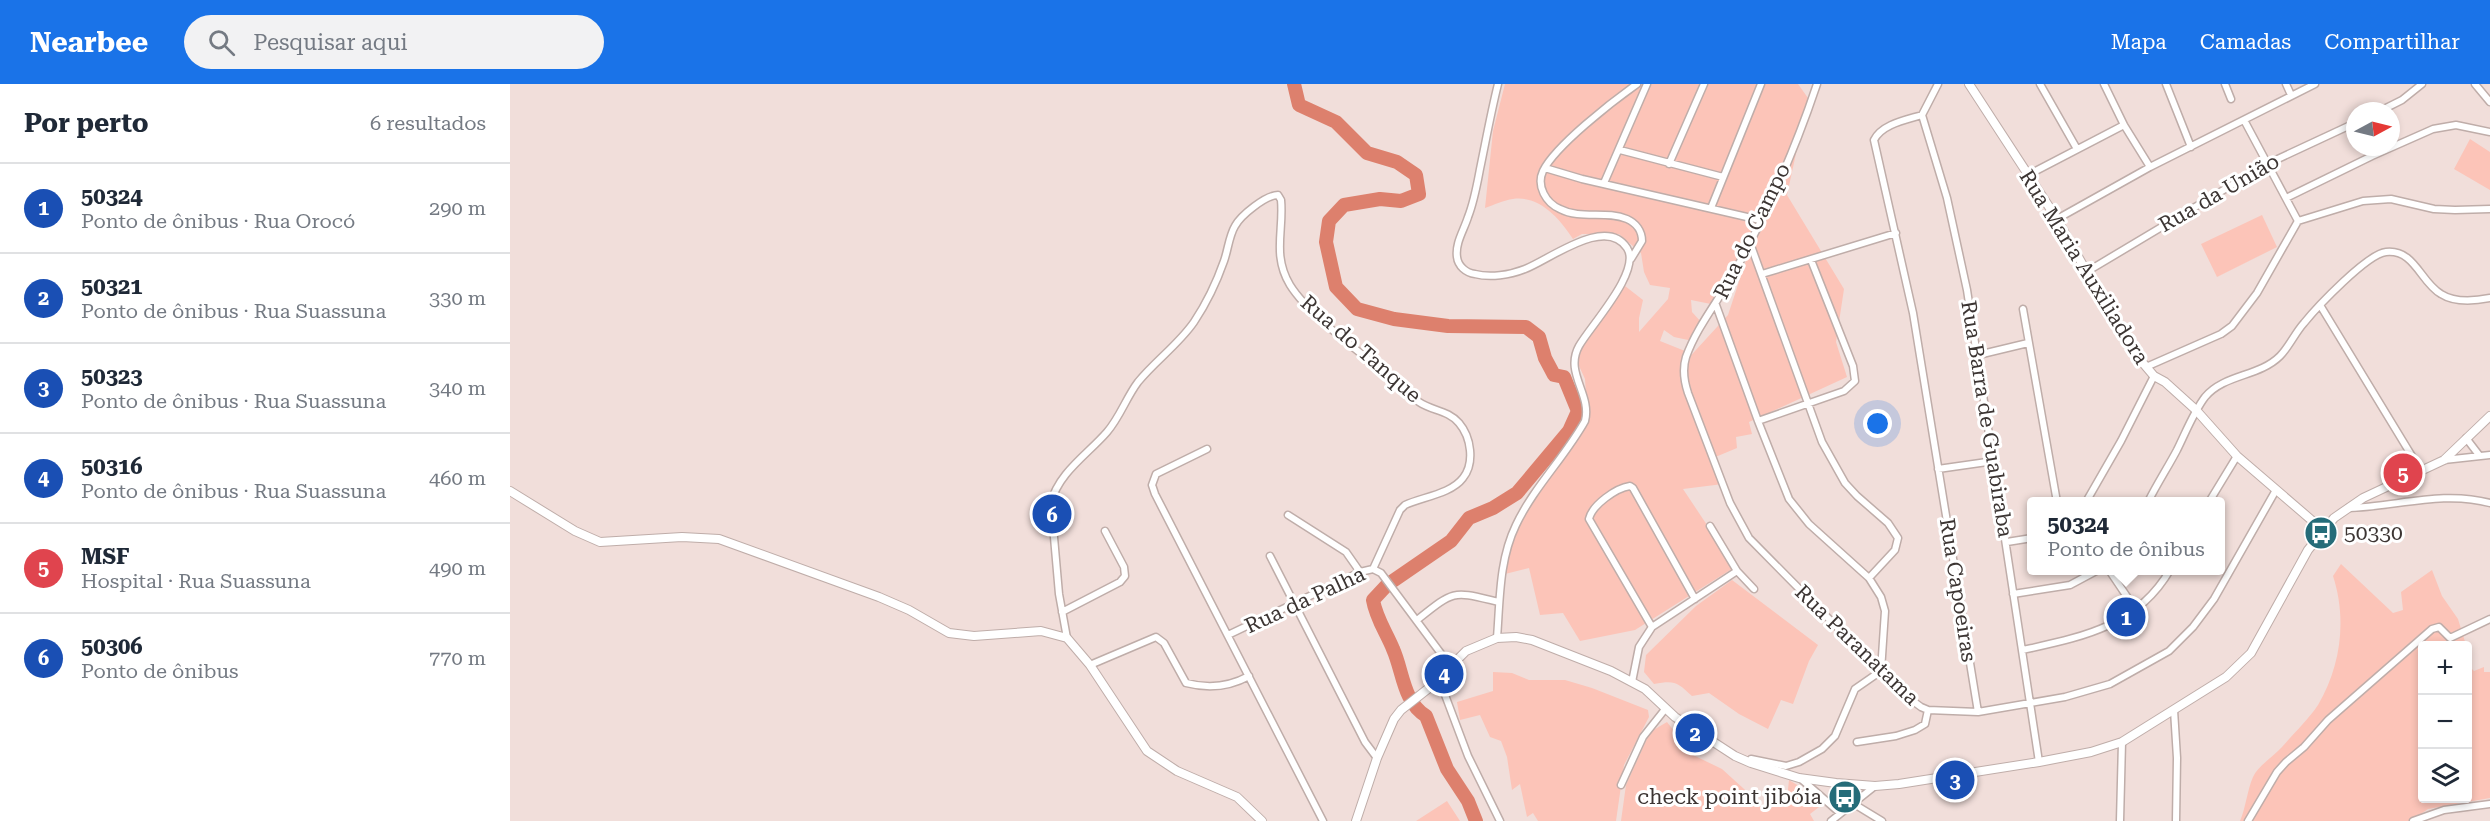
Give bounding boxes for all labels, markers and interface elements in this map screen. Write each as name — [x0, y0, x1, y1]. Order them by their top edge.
search box — [184, 15, 604, 69]
text: Nearbee — [30, 26, 148, 59]
icon: search — [205, 26, 238, 59]
text: Pesquisar aqui — [253, 30, 408, 55]
text: Mapa — [2111, 30, 2167, 54]
text: Camadas — [2200, 30, 2291, 54]
text: Compartilhar — [2324, 30, 2460, 54]
north arrow — [2346, 102, 2400, 156]
text: Por perto — [24, 108, 149, 138]
text: 6 resultados — [370, 111, 486, 135]
street label: Rua da União — [2155, 149, 2283, 237]
street label: Rua do Campo — [1709, 159, 1795, 303]
street label: Rua Maria Auxiliadora — [2014, 166, 2154, 369]
text: 50324 — [81, 184, 143, 209]
text: 1 — [38, 196, 49, 220]
text: 290 m — [429, 196, 486, 220]
text: Ponto de ônibus · Rua Orocó — [81, 209, 355, 233]
text: 50321 — [81, 274, 143, 299]
text: 2 — [38, 286, 49, 310]
text: 330 m — [429, 286, 486, 310]
street label: Rua do Tanque — [1296, 290, 1426, 408]
text: Ponto de ônibus · Rua Suassuna — [81, 299, 386, 323]
street label: Rua Barra de Guabiraba — [1956, 299, 2018, 540]
text: 50323 — [81, 364, 143, 389]
text: 3 — [38, 376, 49, 400]
text: 340 m — [429, 376, 486, 400]
text: Ponto de ônibus · Rua Suassuna — [81, 389, 386, 413]
your location — [1863, 409, 1892, 438]
pin: 5 — [2384, 450, 2422, 496]
text: 50316 — [81, 454, 143, 479]
text: 4 — [38, 466, 49, 490]
text: 460 m — [429, 466, 486, 490]
text: Ponto de ônibus · Rua Suassuna — [81, 479, 386, 503]
pin: 6 — [1032, 492, 1072, 536]
popup — [2027, 497, 2225, 575]
text: 50324 — [2047, 512, 2109, 537]
bus stop icon: 50330 — [2303, 515, 2339, 551]
street label: Rua Capoeiras — [1935, 516, 1981, 664]
place label: 50330 — [2344, 521, 2403, 545]
text: Ponto de ônibus — [2047, 537, 2205, 561]
text: MSF — [81, 544, 130, 569]
text: 5 — [38, 556, 49, 580]
text: 490 m — [429, 556, 486, 580]
street label: Rua da Palha — [1241, 561, 1369, 638]
text: Hospital · Rua Suassuna — [81, 569, 311, 593]
street label: Rua Paranatama — [1790, 580, 1924, 710]
pin: 1 — [2106, 594, 2146, 640]
text: 50306 — [81, 634, 143, 659]
map controls — [2418, 641, 2472, 803]
button: + — [2418, 641, 2472, 695]
text: 6 — [38, 646, 49, 670]
text: 770 m — [429, 646, 486, 670]
pin: 4 — [1424, 652, 1464, 696]
text: Ponto de ônibus — [81, 659, 239, 683]
button: − — [2418, 695, 2472, 749]
pin: 2 — [1676, 710, 1714, 756]
button: layers — [2418, 749, 2472, 803]
pin: 3 — [1936, 758, 1974, 802]
bus stop icon: check point jibóia — [1827, 779, 1863, 815]
place label: check point jibóia — [1637, 785, 1823, 809]

